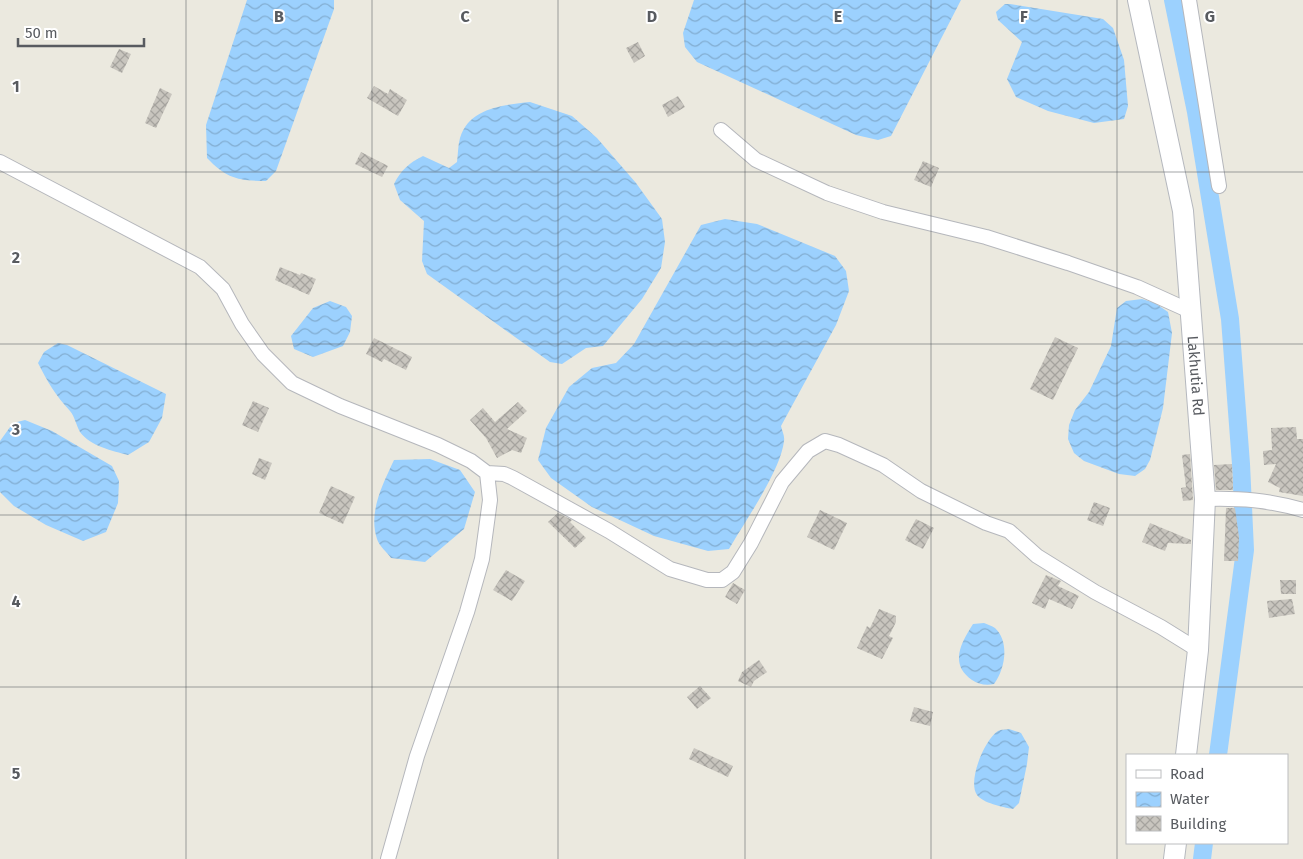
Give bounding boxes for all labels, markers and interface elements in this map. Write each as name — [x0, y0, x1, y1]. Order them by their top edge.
text: B — [274, 7, 284, 26]
text: C — [460, 7, 470, 26]
text: D — [647, 7, 657, 26]
text: E — [834, 7, 842, 26]
text: F — [1020, 7, 1028, 26]
text: G — [1205, 7, 1215, 26]
scale bar — [18, 15, 144, 47]
text: 50 m — [25, 24, 58, 42]
text: 1 — [12, 77, 20, 96]
text: 2 — [12, 248, 20, 267]
street label: Lakhutia Rd — [1184, 335, 1208, 417]
text: 3 — [11, 420, 20, 439]
text: 4 — [11, 592, 21, 611]
legend — [1126, 754, 1288, 844]
text: 5 — [12, 764, 21, 783]
text: Road — [1170, 765, 1205, 783]
text: Water — [1170, 790, 1209, 808]
text: Building — [1170, 815, 1226, 833]

